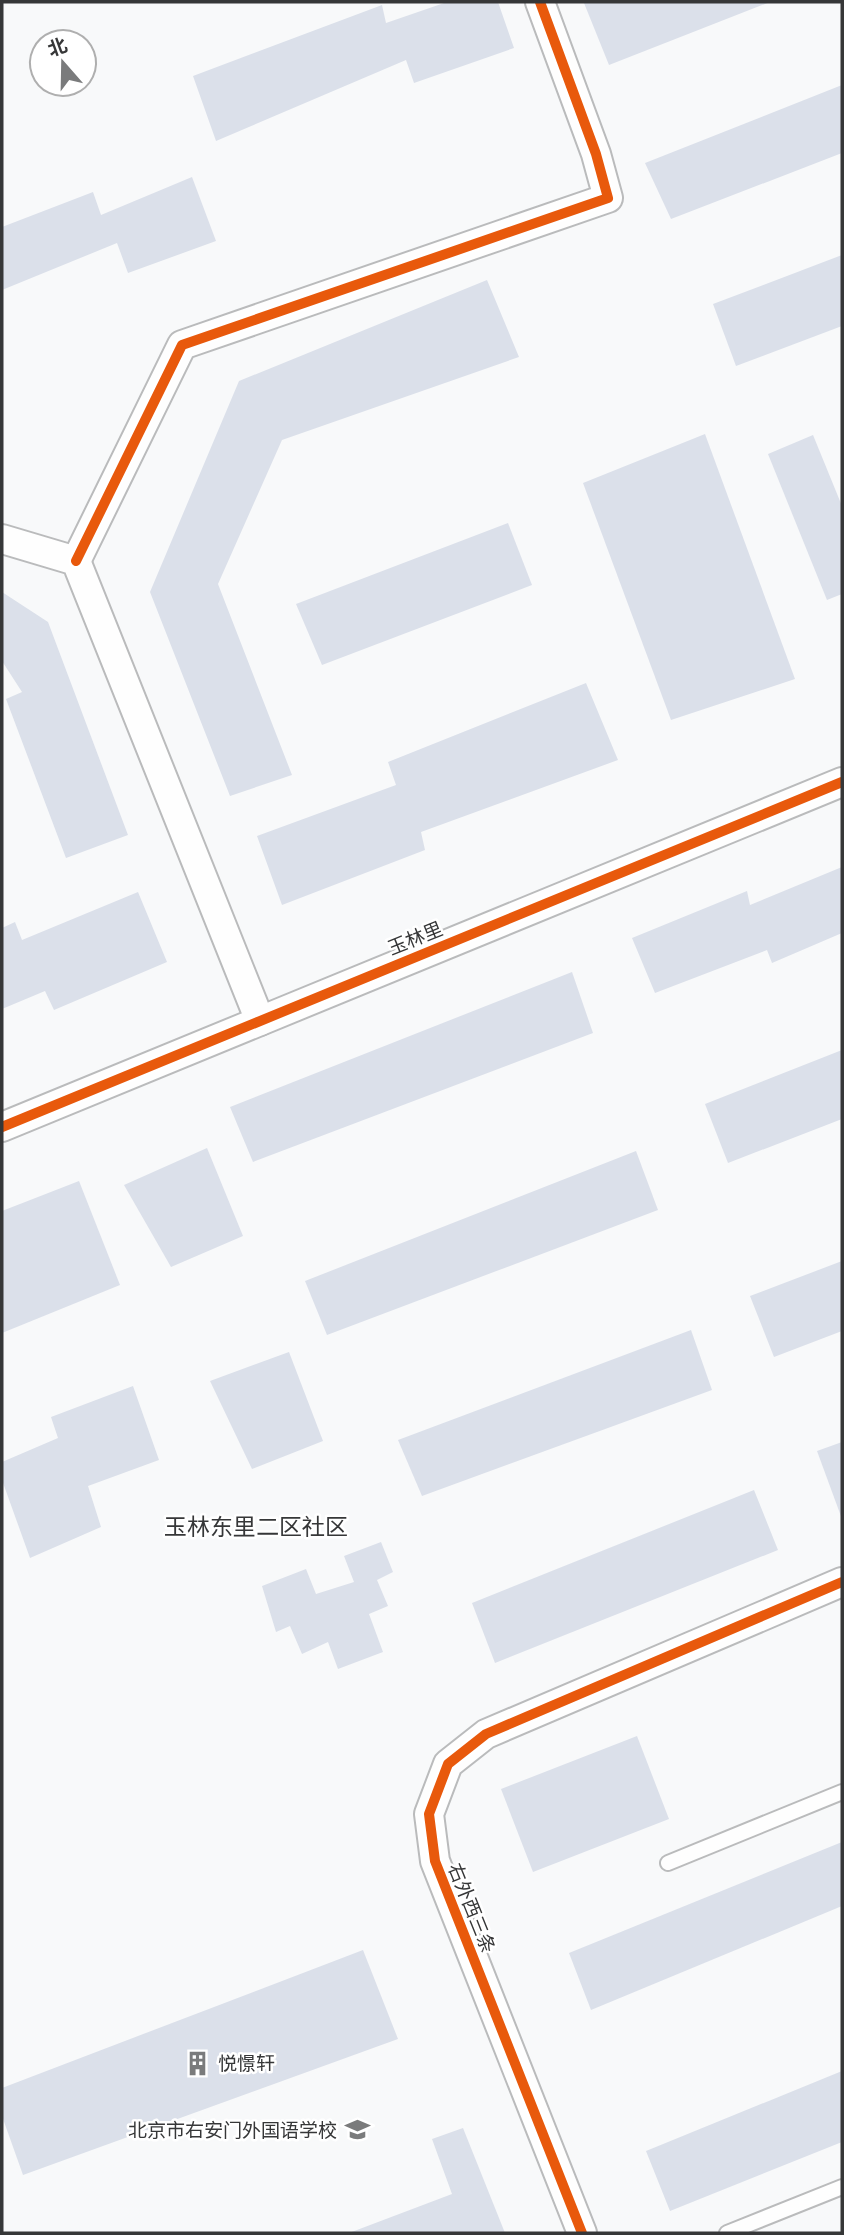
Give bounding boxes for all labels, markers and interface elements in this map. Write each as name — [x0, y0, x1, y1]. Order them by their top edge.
north arrow — [28, 28, 98, 98]
text: 北 — [44, 32, 71, 62]
street label: 玉林里 — [384, 915, 446, 961]
district label: 玉林东里二区社区 — [164, 1510, 348, 1542]
street label: 右外西三条 — [442, 1859, 502, 1957]
building icon: 悦憬轩 — [184, 2049, 212, 2077]
place label: 悦憬轩 — [218, 2050, 275, 2076]
school or university icon: 北京市右安门外国语学校 — [343, 2116, 371, 2144]
place label: 北京市右安门外国语学校 — [128, 2117, 337, 2143]

